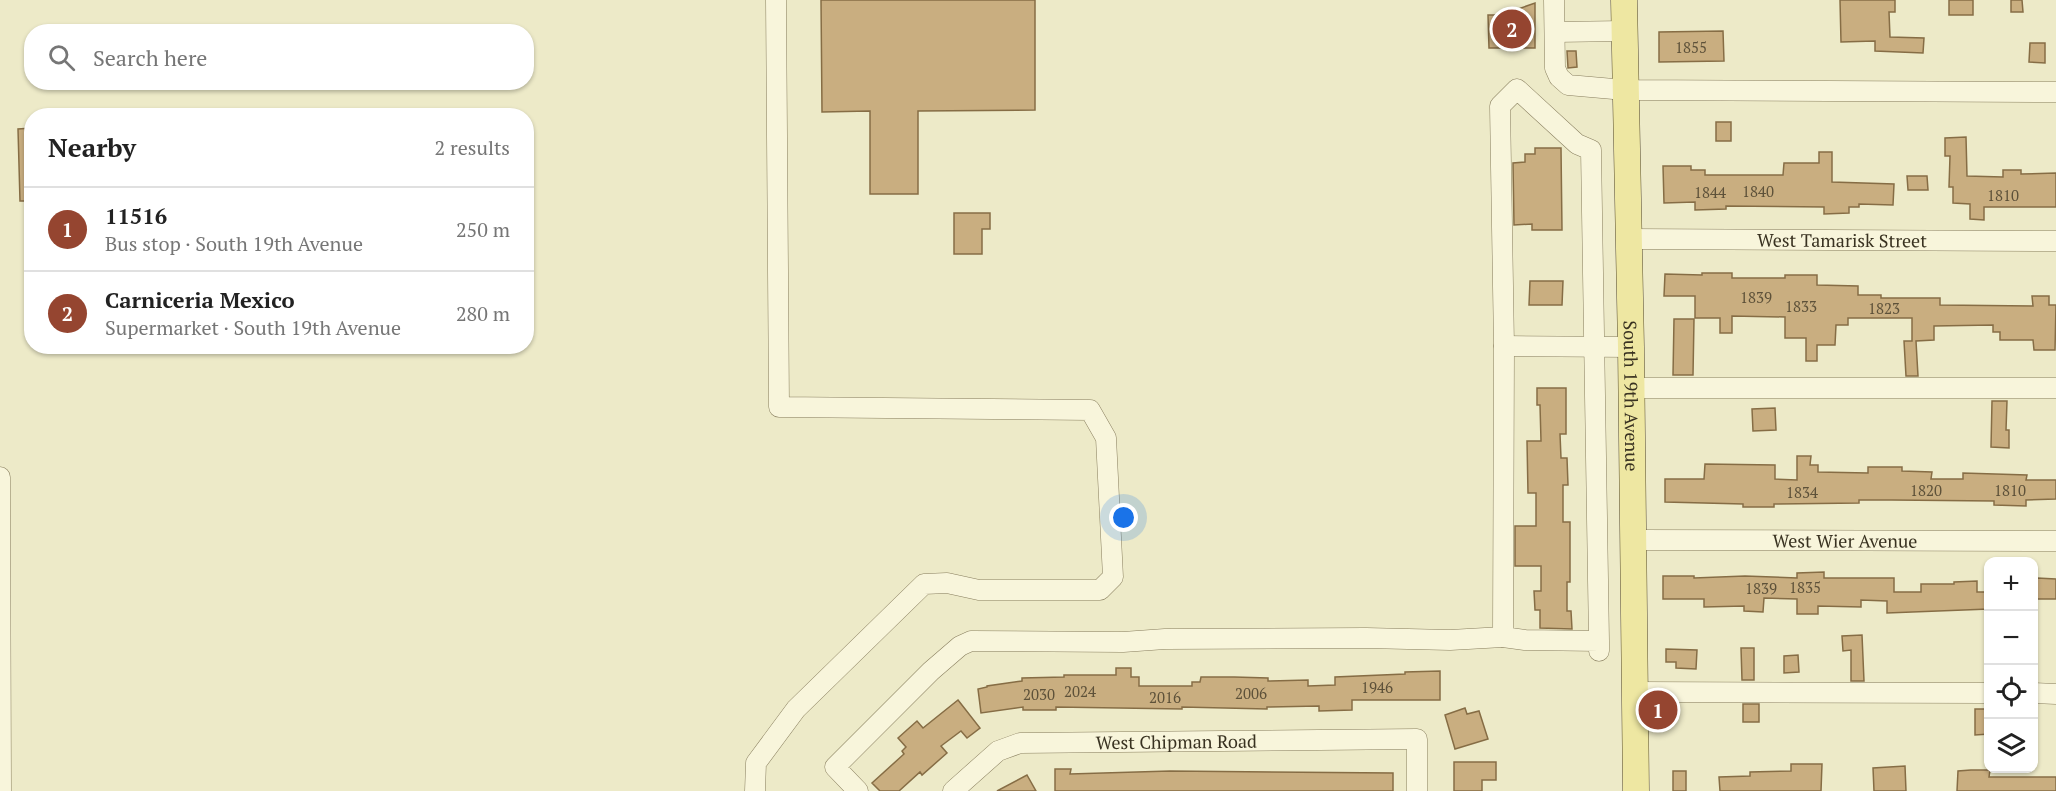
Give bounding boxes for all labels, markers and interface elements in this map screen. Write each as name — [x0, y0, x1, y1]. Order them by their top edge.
pin: 2 — [1492, 6, 1532, 51]
search box — [24, 24, 534, 90]
house number: 1855 — [1675, 37, 1707, 57]
icon: search — [45, 41, 78, 74]
text: Search here — [93, 43, 207, 72]
text: Nearby — [48, 130, 136, 164]
text: 2 results — [435, 134, 510, 161]
house number: 1840 — [1742, 181, 1774, 201]
house number: 1844 — [1694, 182, 1726, 202]
house number: 1810 — [1987, 185, 2019, 205]
text: 11516 — [105, 201, 167, 230]
text: 1 — [62, 216, 73, 243]
text: 250 m — [456, 216, 510, 243]
street label: West Tamarisk Street — [1757, 228, 1927, 252]
text: Bus stop · South 19th Avenue — [105, 230, 363, 257]
text: Carniceria Mexico — [105, 285, 295, 314]
house number: 1839 — [1740, 287, 1772, 307]
house number: 1833 — [1785, 296, 1817, 316]
house number: 1823 — [1868, 298, 1900, 318]
text: 2 — [62, 300, 73, 327]
text: 280 m — [456, 300, 510, 327]
text: Supermarket · South 19th Avenue — [105, 314, 401, 341]
street label: South 19th Avenue — [1618, 320, 1644, 472]
house number: 1820 — [1910, 480, 1942, 500]
house number: 1810 — [1994, 480, 2026, 500]
house number: 1834 — [1786, 482, 1818, 502]
your location — [1109, 503, 1138, 532]
street label: West Wier Avenue — [1773, 528, 1917, 553]
map controls — [1984, 557, 2038, 773]
button: + — [1984, 557, 2038, 611]
house number: 1835 — [1789, 577, 1821, 597]
house number: 1839 — [1745, 578, 1777, 598]
button: − — [1984, 611, 2038, 665]
button: locate — [1984, 665, 2038, 719]
house number: 1946 — [1361, 677, 1393, 697]
house number: 2024 — [1064, 681, 1096, 701]
house number: 2006 — [1235, 683, 1267, 703]
house number: 2030 — [1023, 684, 1055, 704]
house number: 2016 — [1149, 687, 1181, 707]
pin: 1 — [1638, 688, 1678, 732]
button: layers — [1984, 719, 2038, 773]
street label: West Chipman Road — [1096, 729, 1257, 754]

